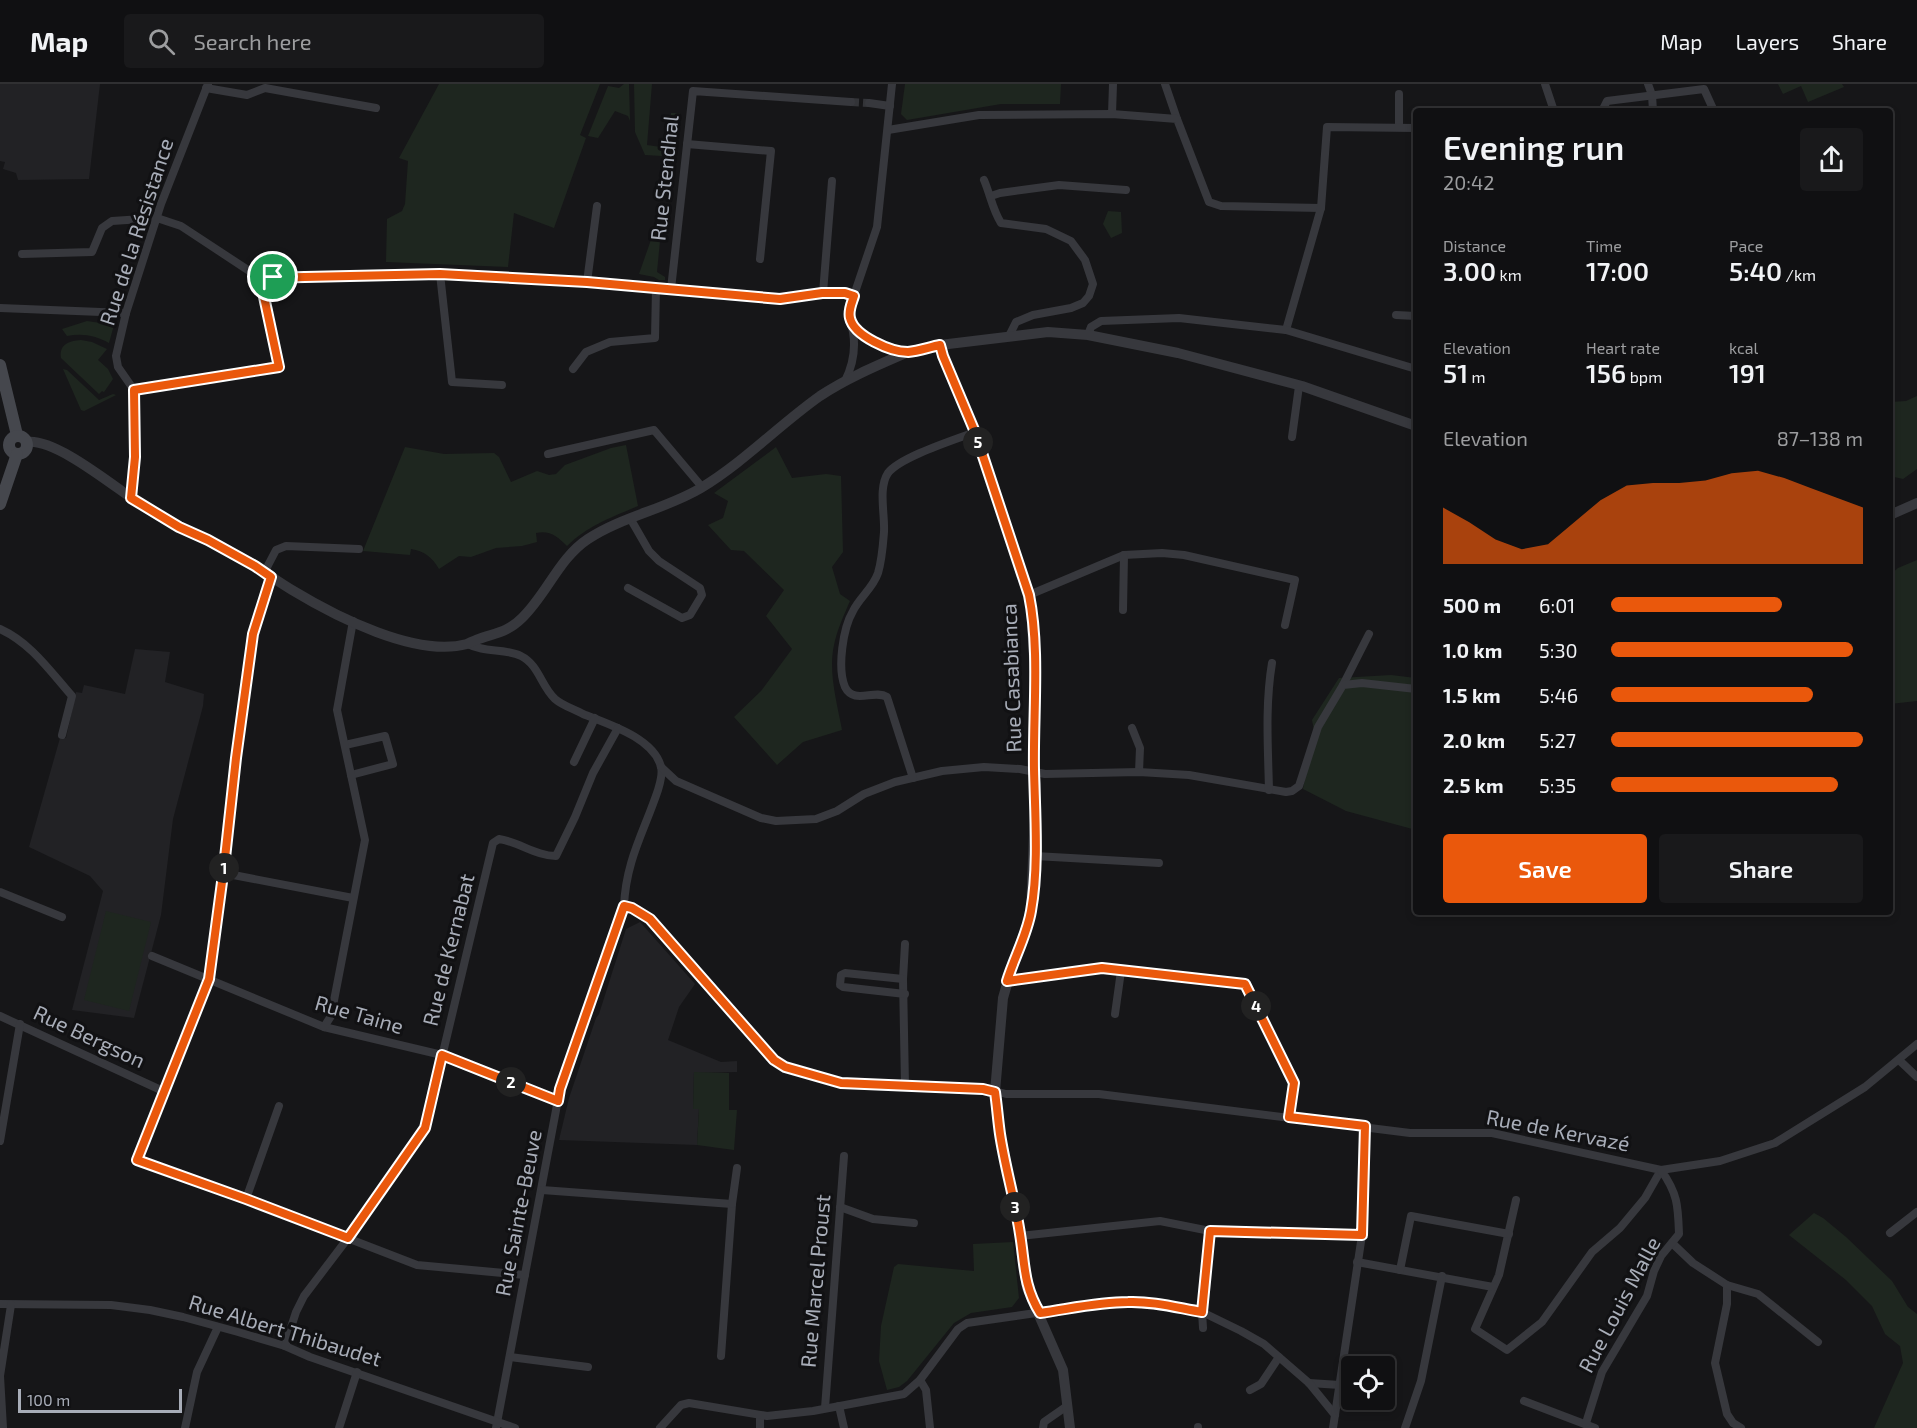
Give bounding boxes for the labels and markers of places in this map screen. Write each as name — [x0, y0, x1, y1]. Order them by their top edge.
pin — [247, 251, 298, 302]
pin: 5 — [963, 427, 993, 457]
pin: 1 — [209, 853, 239, 883]
pin: 4 — [1241, 991, 1271, 1021]
pin: 2 — [496, 1067, 526, 1097]
pin: 3 — [1000, 1192, 1030, 1222]

